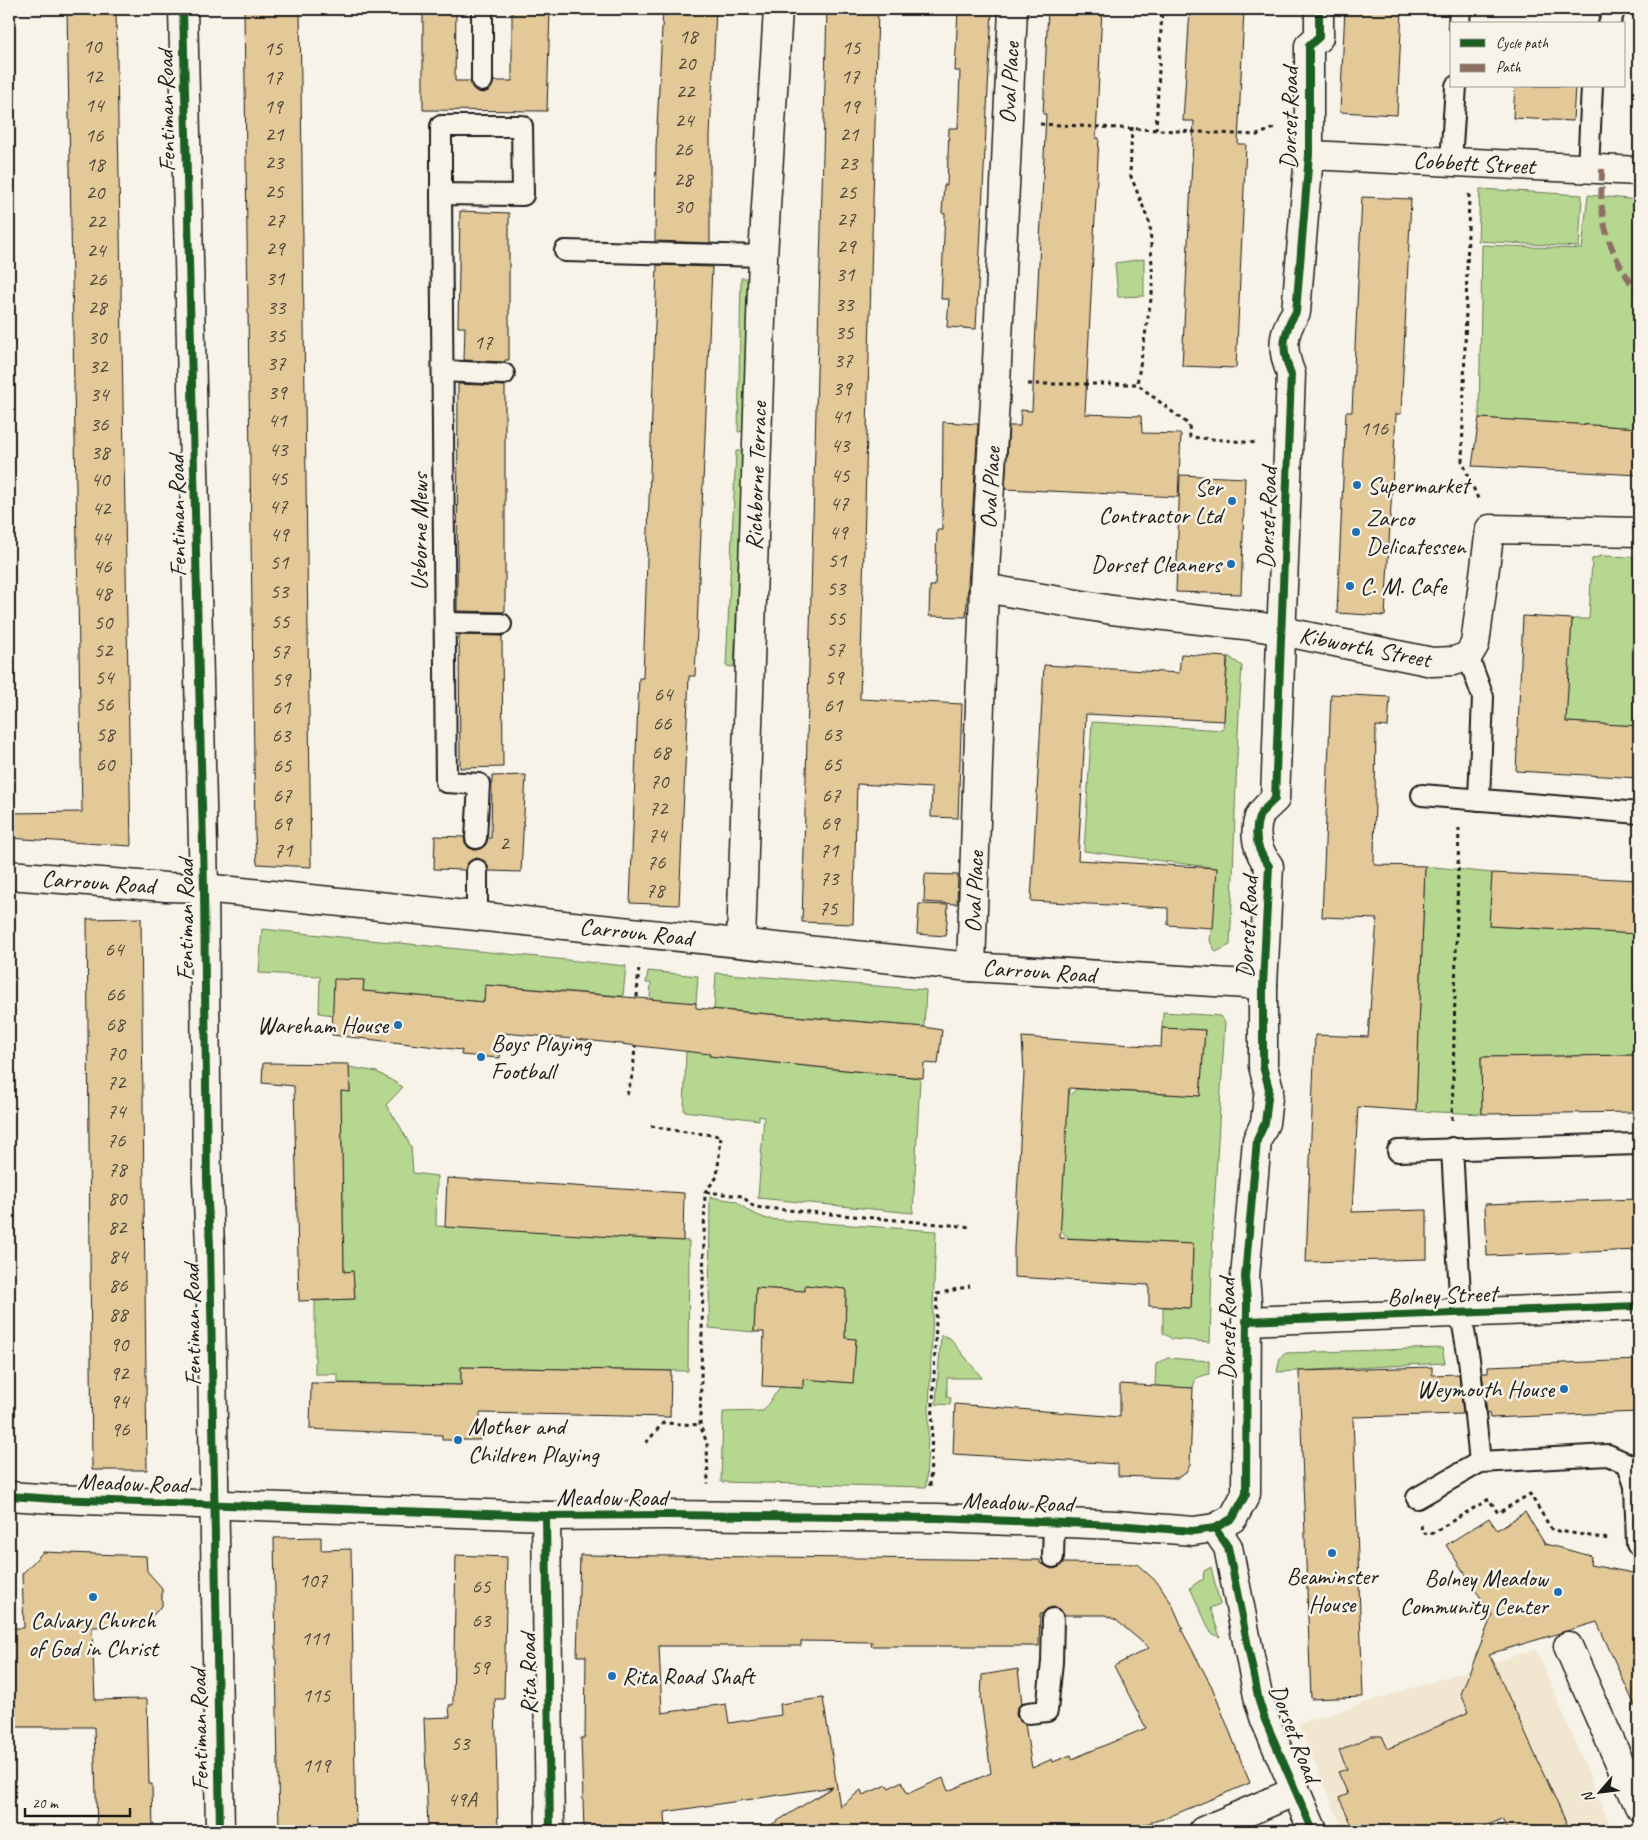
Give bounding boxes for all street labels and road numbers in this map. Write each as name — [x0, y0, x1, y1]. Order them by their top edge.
street label: Oval Place — [992, 39, 1026, 125]
street label: Fentiman Road — [150, 46, 182, 172]
street label: Dorset Road — [1273, 63, 1305, 169]
street label: Cobbett Street — [1412, 145, 1538, 181]
street label: Richborne Terrace — [738, 399, 774, 551]
street label: Oval Place — [973, 444, 1007, 530]
street label: Fentiman Road — [161, 451, 193, 577]
street label: Dorset Road — [1250, 463, 1284, 569]
street label: Usborne Mews — [404, 471, 434, 591]
street label: Kibworth Street — [1297, 620, 1435, 675]
street label: Oval Place — [958, 848, 990, 933]
street label: Fentiman Road — [170, 856, 200, 981]
street label: Carroun Road — [40, 863, 159, 901]
street label: Dorset Road — [1229, 872, 1265, 979]
street label: Carroun Road — [578, 911, 697, 953]
street label: Carroun Road — [981, 952, 1100, 990]
street label: Fentiman Road — [176, 1260, 208, 1386]
street label: Dorset Road — [1212, 1274, 1242, 1380]
street label: Bolney Street — [1387, 1278, 1500, 1312]
street label: Meadow Road — [77, 1466, 193, 1500]
street label: Meadow Road — [557, 1482, 671, 1512]
street label: Meadow Road — [962, 1485, 1078, 1519]
street label: Rita Road — [512, 1630, 544, 1715]
street label: Fentiman Road — [183, 1665, 215, 1791]
street label: Dorset Road — [1263, 1680, 1329, 1789]

